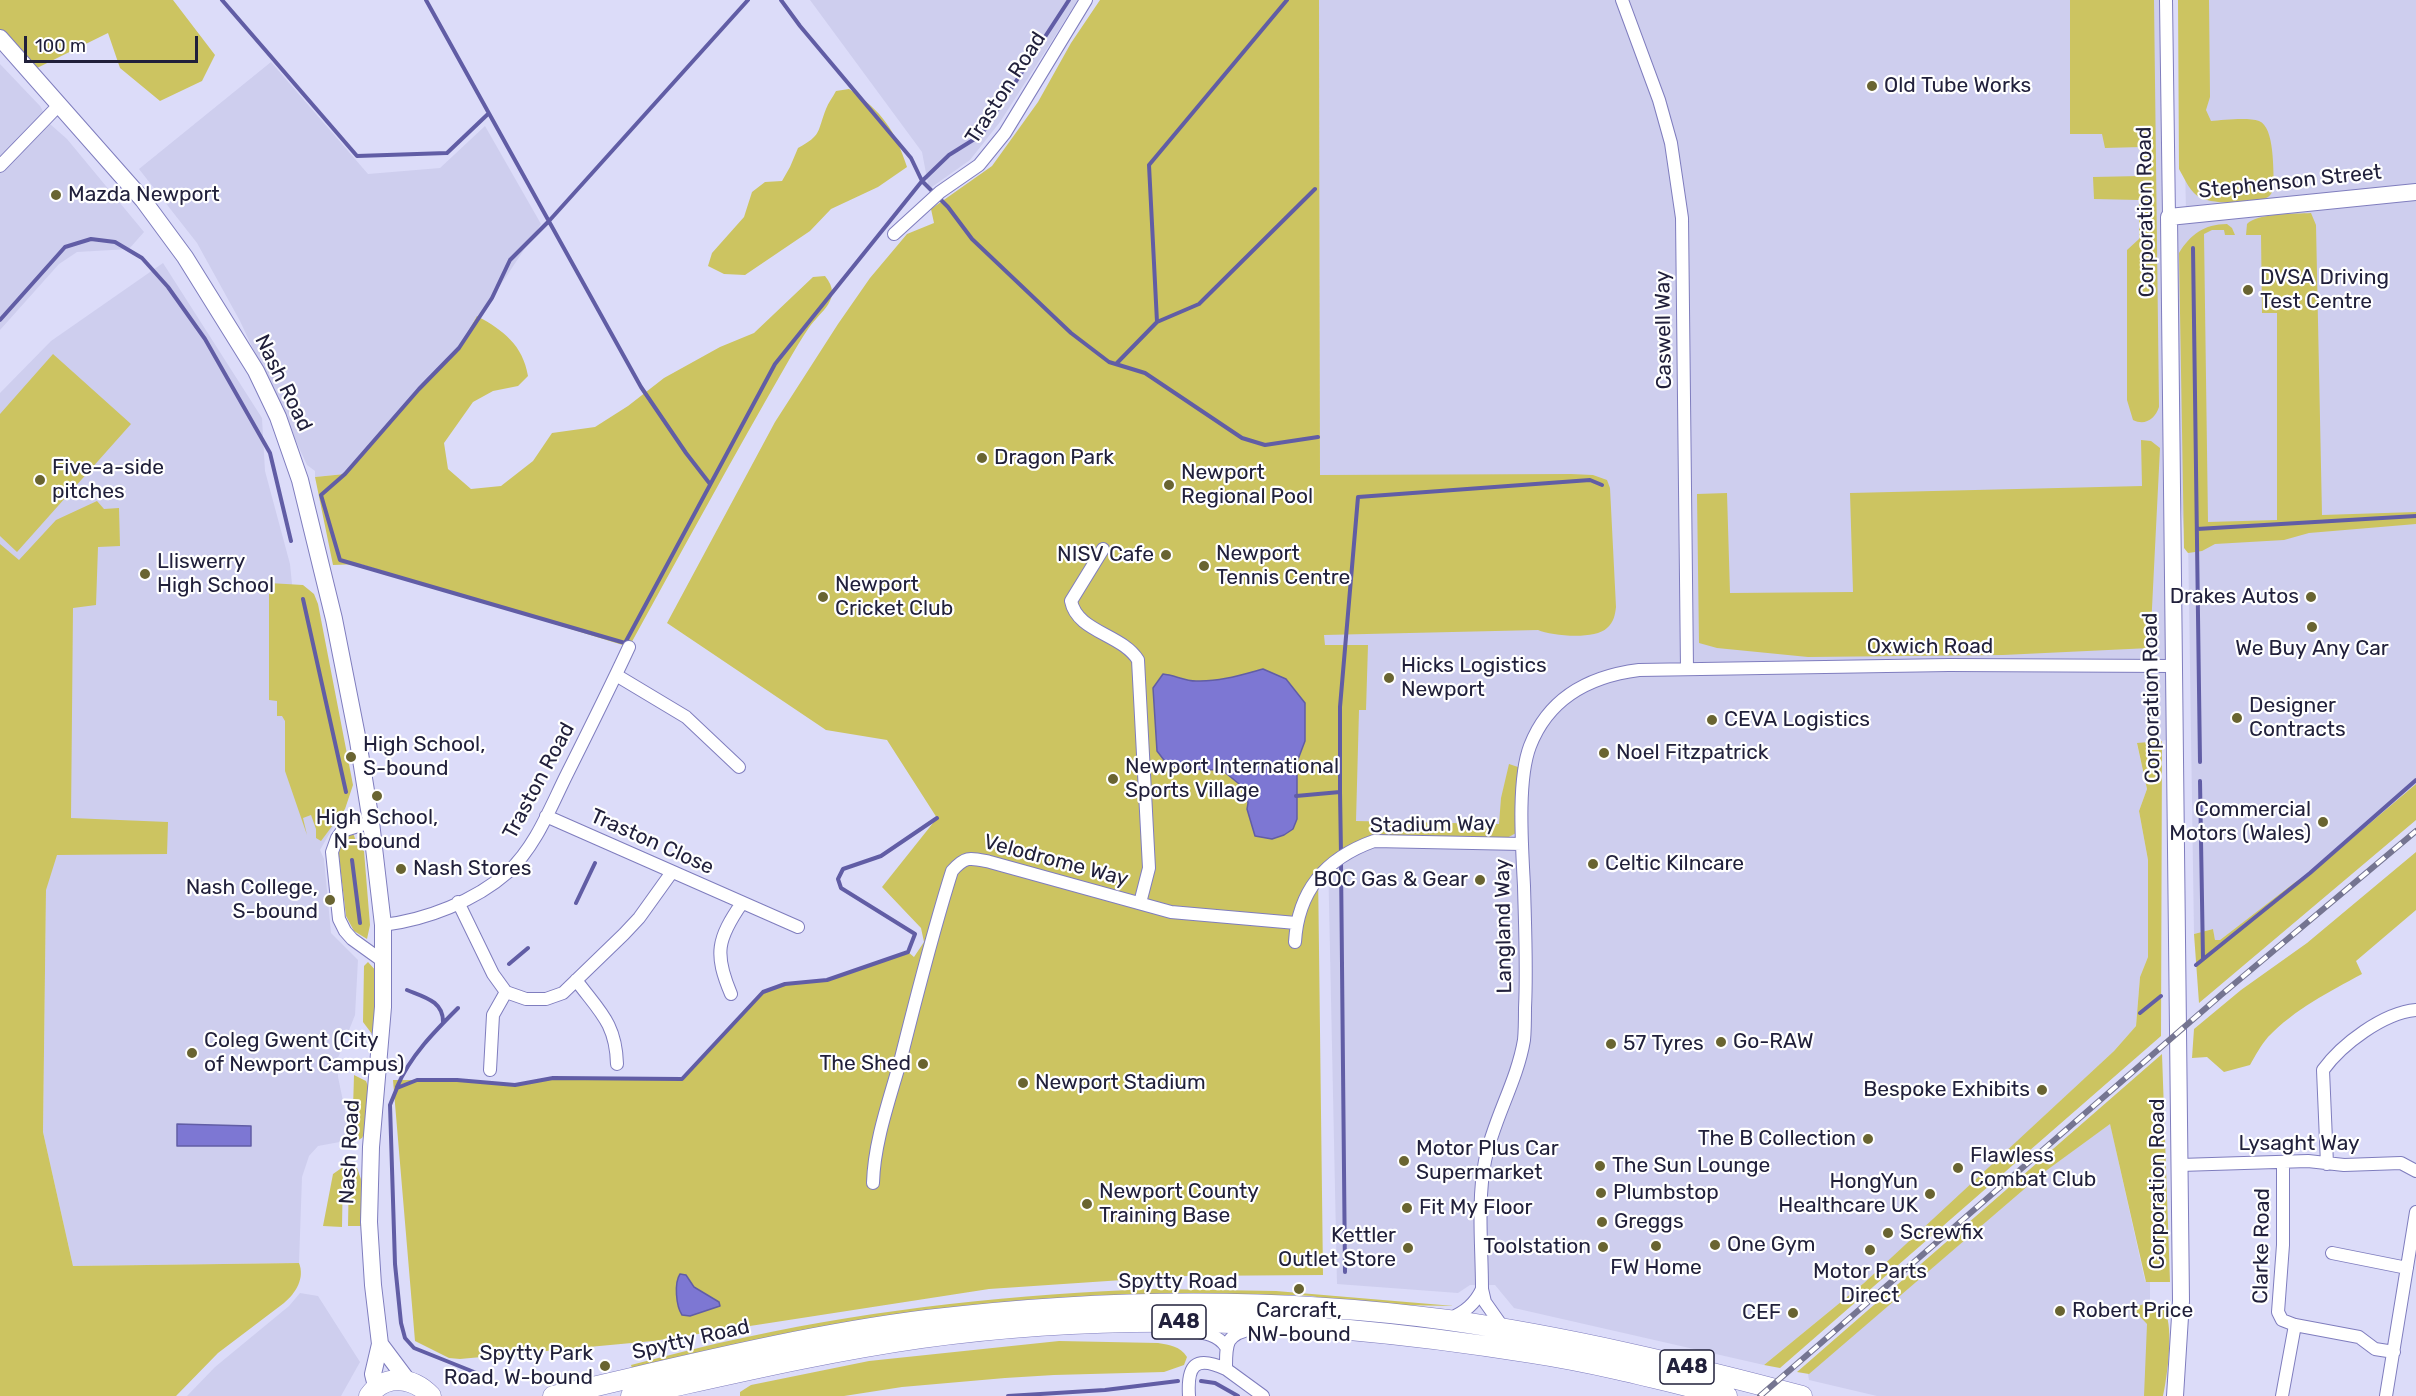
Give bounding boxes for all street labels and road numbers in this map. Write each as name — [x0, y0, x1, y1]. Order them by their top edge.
street label: Traston Road — [960, 27, 1052, 149]
street label: Corporation Road — [2132, 126, 2160, 298]
street label: Stephenson Street — [2197, 160, 2383, 204]
street label: Caswell Way — [1650, 270, 1678, 390]
street label: Nash Road — [249, 330, 317, 436]
street label: Corporation Road — [2138, 612, 2166, 784]
street label: Oxwich Road — [1867, 634, 1993, 660]
street label: Traston Road — [498, 718, 580, 844]
street label: Traston Close — [586, 804, 718, 880]
street label: Stadium Way — [1370, 811, 1496, 839]
street label: Velodrome Way — [981, 830, 1131, 892]
street label: Langland Way — [1490, 858, 1518, 994]
street label: Nash Road — [335, 1099, 365, 1205]
street label: Corporation Road — [2145, 1099, 2171, 1269]
street label: Lysaght Way — [2238, 1131, 2360, 1157]
street label: Clarke Road — [2248, 1188, 2276, 1304]
street label: Spytty Road — [1118, 1269, 1238, 1295]
road number: A48 — [1152, 1305, 1206, 1339]
street label: Spytty Road — [630, 1314, 752, 1366]
road number: A48 — [1660, 1350, 1714, 1384]

